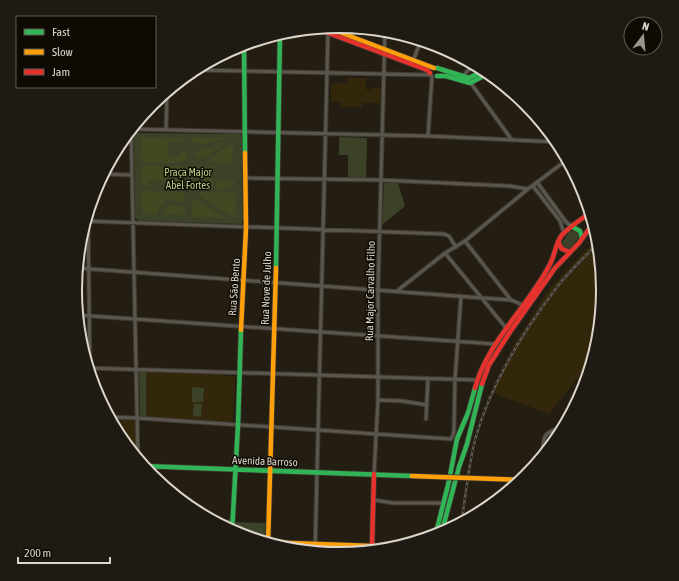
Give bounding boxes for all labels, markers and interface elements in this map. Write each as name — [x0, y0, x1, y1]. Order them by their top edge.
legend — [16, 16, 156, 88]
north arrow — [623, 16, 663, 56]
text: N — [641, 20, 651, 33]
text: Fast — [52, 25, 70, 39]
text: Slow — [52, 45, 73, 59]
text: Jam — [52, 65, 70, 79]
park label: Praça Major Abel Fortes — [164, 166, 213, 191]
street label: Rua Major Carvalho Filho — [363, 241, 377, 341]
street label: Rua Nove de Julho — [259, 251, 273, 325]
street label: Rua São Bento — [226, 258, 242, 316]
street label: Avenida Barroso — [232, 454, 298, 468]
scale bar — [18, 539, 110, 565]
text: 200 m — [24, 546, 51, 560]

